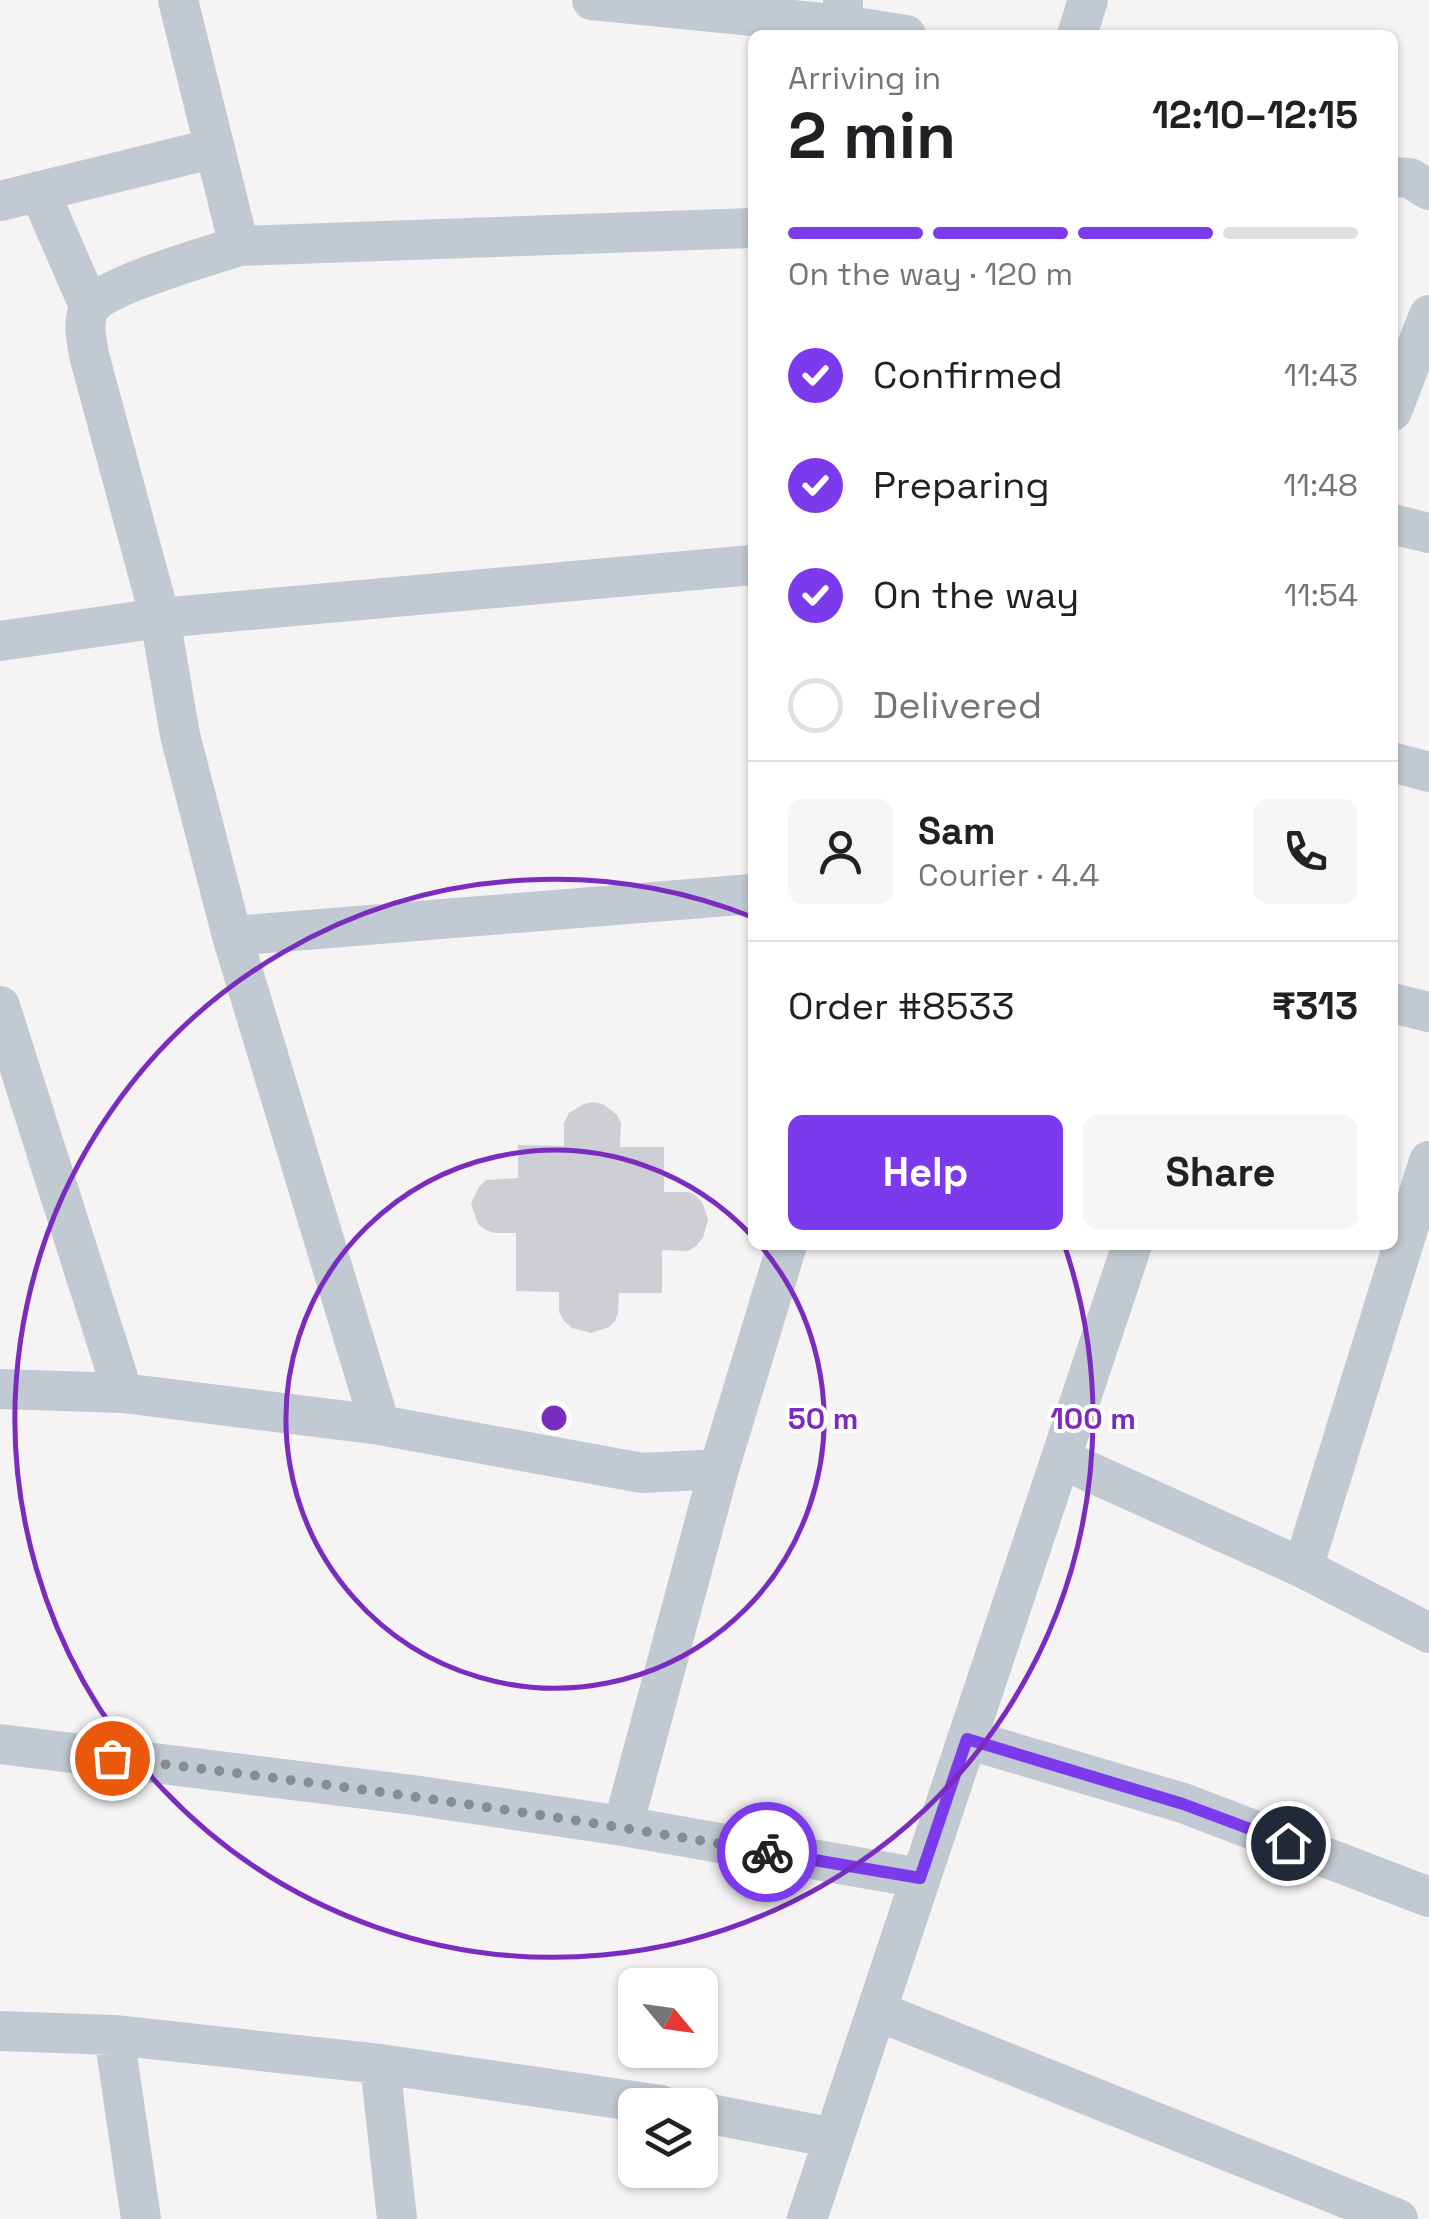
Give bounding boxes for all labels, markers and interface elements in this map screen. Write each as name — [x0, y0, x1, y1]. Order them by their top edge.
text: Arriving in — [788, 58, 941, 98]
text: 12:10–12:15 — [1152, 91, 1358, 139]
text: 2 min — [788, 94, 956, 177]
text: On the way · 120 m — [788, 254, 1073, 294]
icon: check — [788, 348, 843, 403]
text: Confirmed — [873, 351, 1063, 399]
text: 11:43 — [1284, 355, 1358, 395]
icon: check — [788, 458, 843, 513]
text: Preparing — [873, 461, 1050, 509]
text: 11:48 — [1283, 465, 1358, 505]
icon: check — [788, 568, 843, 623]
text: On the way — [873, 571, 1079, 619]
text: 11:54 — [1284, 575, 1358, 615]
text: Delivered — [873, 681, 1042, 729]
button: person — [788, 799, 893, 904]
button: phone — [1253, 799, 1358, 904]
text: Sam — [918, 807, 995, 855]
text: Courier · 4.4 — [918, 855, 1099, 895]
text: Order #8533 — [788, 982, 1014, 1030]
text: ₹313 — [1272, 982, 1358, 1030]
button: Help — [788, 1115, 1063, 1230]
button: Share — [1083, 1115, 1358, 1230]
text: 50 m — [788, 1399, 858, 1438]
text: 100 m — [1050, 1399, 1136, 1438]
centre of rings — [536, 1400, 572, 1436]
pin — [70, 1716, 155, 1801]
icon: bag — [85, 1731, 140, 1786]
pin — [1246, 1801, 1331, 1886]
courier — [717, 1802, 817, 1902]
icon: home — [1261, 1816, 1316, 1871]
icon: bike — [740, 1825, 795, 1880]
north arrow — [618, 1968, 718, 2068]
map controls — [618, 1968, 718, 2188]
button: layers — [618, 2088, 718, 2188]

